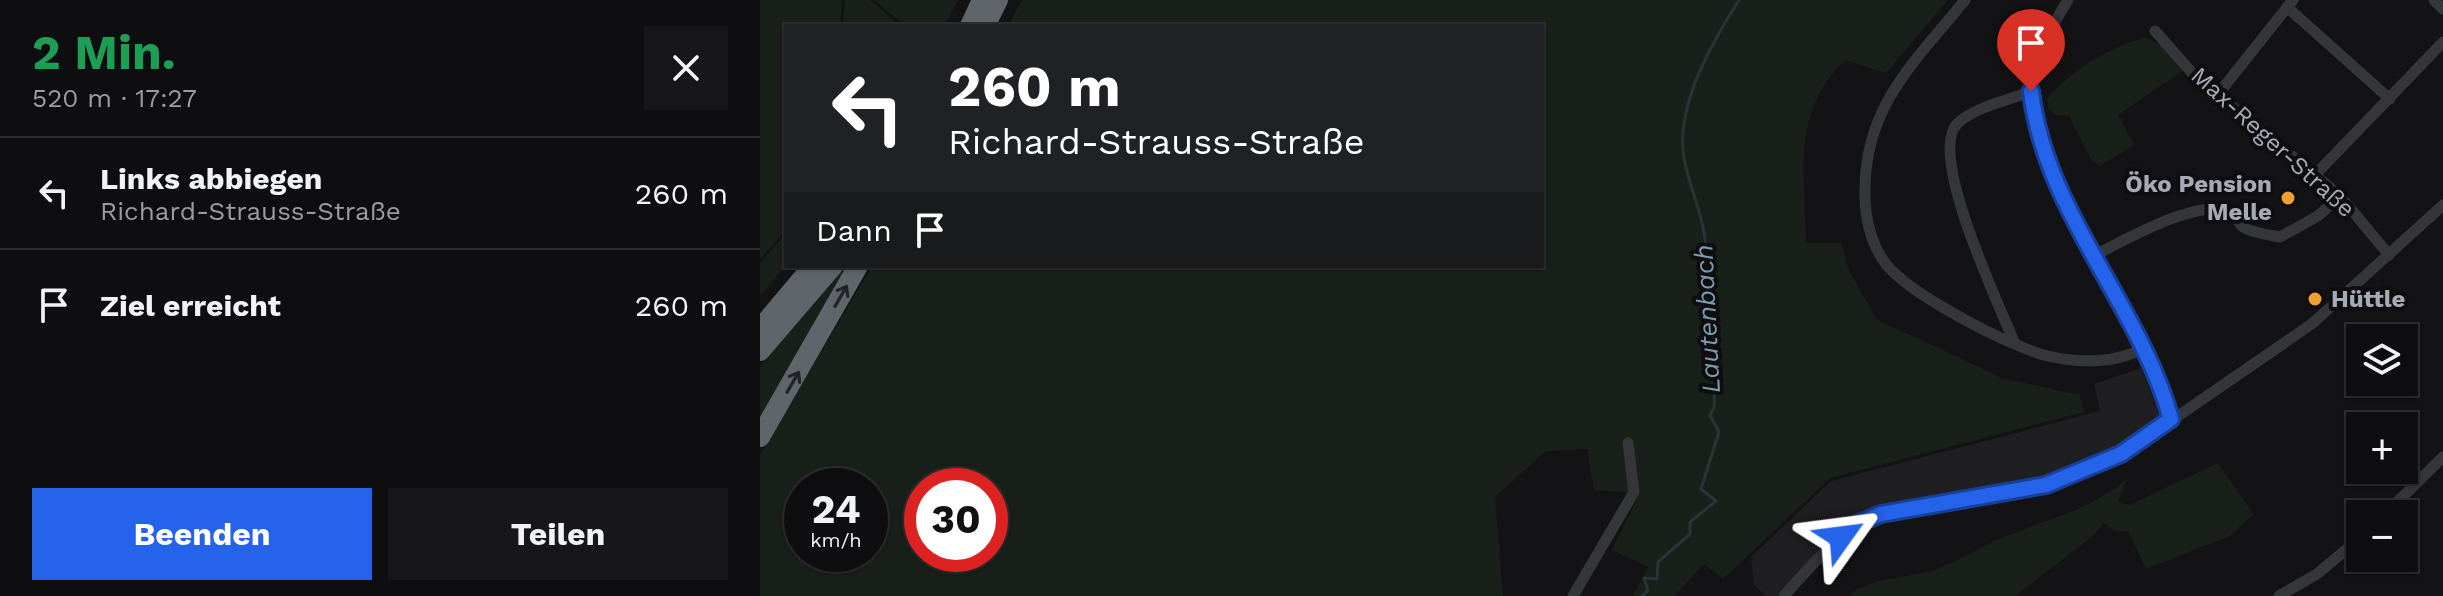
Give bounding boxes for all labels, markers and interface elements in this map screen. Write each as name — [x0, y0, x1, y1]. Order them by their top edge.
pin — [1997, 9, 2065, 91]
icon: arrive — [2009, 21, 2053, 65]
text: 2 Min. — [32, 24, 176, 81]
button: close — [644, 26, 728, 110]
text: 260 m — [948, 54, 1121, 120]
icon: left — [816, 56, 920, 160]
street label: Max-Reger-Straße — [2185, 61, 2361, 223]
text: 520 m · 17:27 — [32, 83, 197, 113]
text: Richard-Strauss-Straße — [948, 121, 1364, 163]
text: Links abbiegen — [100, 161, 322, 196]
place label: Öko Pension Melle — [2125, 170, 2272, 226]
icon: left — [32, 171, 76, 215]
text: 260 m — [635, 176, 728, 211]
marker: Öko Pension Melle — [2279, 189, 2297, 207]
text: Richard-Strauss-Straße — [100, 196, 401, 226]
icon: arrive — [908, 208, 952, 252]
text: Dann — [816, 213, 892, 248]
water label: Lautenbach — [1688, 244, 1726, 394]
icon: arrive — [32, 283, 76, 327]
one-way arrow — [833, 285, 849, 308]
place label: Hüttle — [2331, 285, 2406, 313]
text: Ziel erreicht — [100, 288, 281, 323]
text: 260 m — [635, 288, 728, 323]
marker: Hüttle — [2306, 290, 2324, 308]
map controls — [2346, 324, 2418, 572]
button: layers — [2346, 324, 2418, 396]
one-way arrow — [785, 371, 801, 394]
button: + — [2346, 412, 2418, 484]
speed limit sign: 30 — [904, 468, 1008, 572]
text: 24 — [811, 486, 861, 533]
button: Beenden — [32, 488, 372, 580]
button: Teilen — [388, 488, 728, 580]
position arrow — [1799, 495, 1883, 579]
button: − — [2346, 500, 2418, 572]
text: km/h — [810, 528, 862, 552]

